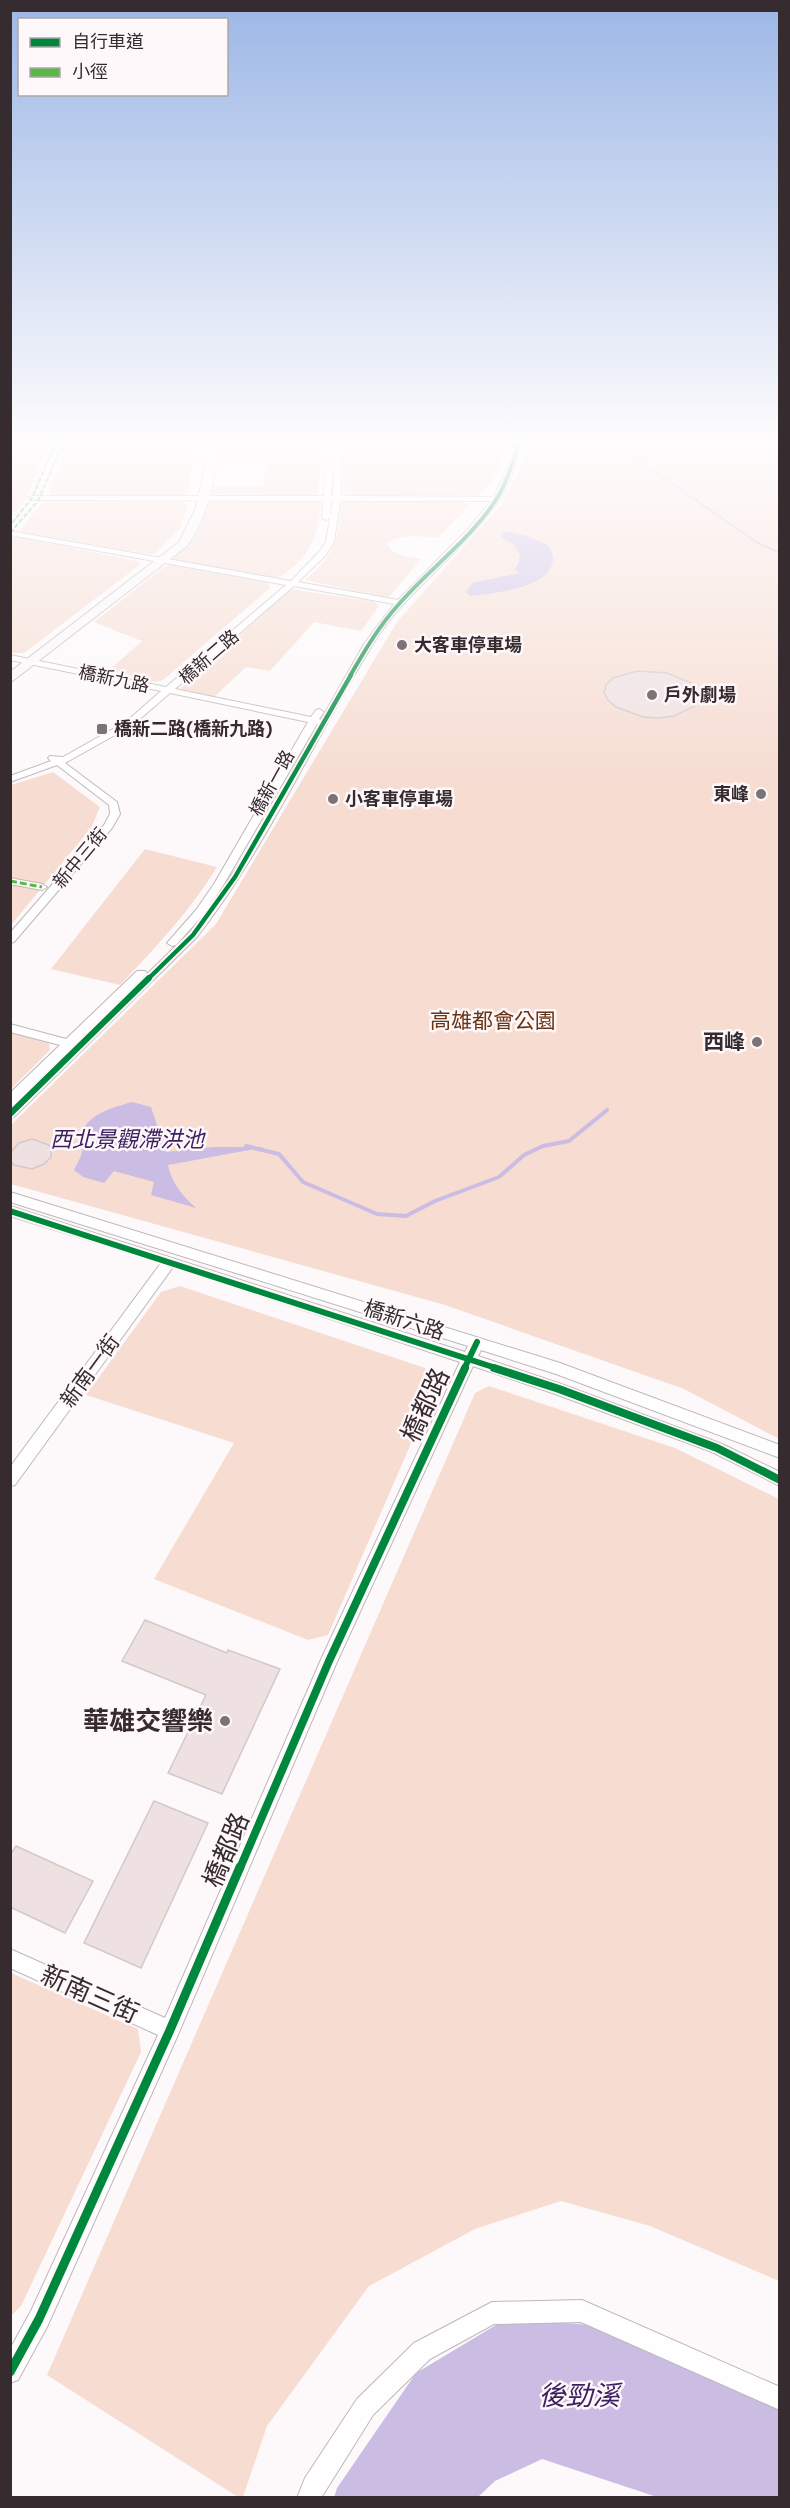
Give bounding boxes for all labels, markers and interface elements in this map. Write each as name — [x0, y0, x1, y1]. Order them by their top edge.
legend — [18, 18, 228, 96]
text: 自行車道 — [72, 30, 144, 54]
text: 小徑 — [72, 60, 108, 84]
street label: 橋新二路 — [174, 624, 244, 690]
place label: 大客車停車場 — [414, 633, 522, 657]
marker: 大客車停車場 — [395, 638, 409, 652]
street label: 橋新九路 — [76, 660, 152, 698]
place label: 戶外劇場 — [664, 683, 736, 707]
marker: 戶外劇場 — [645, 688, 659, 702]
place label: 橋新二路(橋新九路) — [114, 717, 273, 741]
marker: 橋新二路(橋新九路) — [95, 722, 109, 736]
street label: 橋新一路 — [244, 746, 300, 820]
place label: 東峰 — [713, 782, 749, 806]
place label: 小客車停車場 — [345, 787, 453, 811]
marker: 東峰 — [754, 787, 768, 801]
marker: 小客車停車場 — [326, 792, 340, 806]
street label: 新中三街 — [48, 823, 112, 893]
park label: 高雄都會公園 — [430, 1007, 556, 1035]
place label: 西峰 — [703, 1028, 745, 1056]
marker: 西峰 — [750, 1035, 764, 1049]
water label: 西北景觀滯洪池 — [50, 1125, 206, 1154]
street label: 橋新六路 — [360, 1294, 448, 1346]
street label: 新南一街 — [54, 1329, 126, 1413]
street label: 橋都路 — [393, 1362, 457, 1448]
place label: 華雄交響樂 — [83, 1704, 213, 1738]
marker: 華雄交響樂 — [218, 1714, 232, 1728]
street label: 橋都路 — [195, 1807, 257, 1893]
street label: 新南三街 — [36, 1957, 144, 2031]
water label: 後勁溪 — [539, 2378, 623, 2413]

